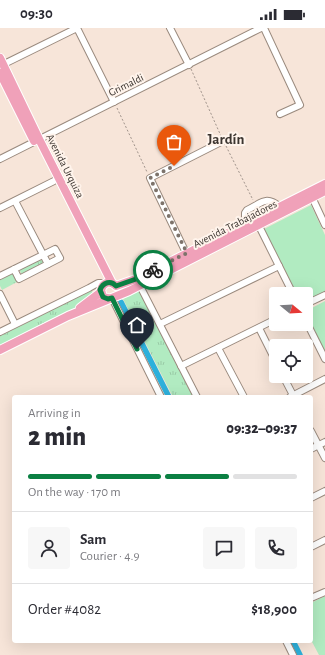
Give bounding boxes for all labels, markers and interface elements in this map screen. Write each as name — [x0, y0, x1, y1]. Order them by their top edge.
text: 09:30 — [20, 6, 53, 21]
street label: Grimaldi — [107, 72, 145, 98]
pin — [157, 125, 191, 166]
icon: bag — [163, 131, 185, 153]
street label: Avenida Urquiza — [44, 132, 86, 200]
district label: Jardín — [208, 132, 244, 147]
street label: Avenida Trabajadores — [191, 198, 279, 250]
courier — [133, 250, 173, 290]
icon: bike — [142, 259, 164, 281]
north arrow — [269, 287, 313, 331]
map controls — [269, 287, 313, 383]
pin — [120, 308, 154, 349]
icon: home — [126, 314, 148, 336]
button: locate — [269, 339, 313, 383]
text: Arriving in — [28, 407, 81, 420]
text: 09:32–09:37 — [226, 421, 297, 436]
text: 2 min — [28, 424, 86, 450]
text: On the way · 170 m — [28, 486, 121, 499]
button: person — [28, 527, 70, 569]
button: chat — [203, 527, 245, 569]
button: phone — [255, 527, 297, 569]
text: Sam — [80, 532, 106, 547]
text: Courier · 4.9 — [80, 550, 140, 563]
text: Order #4082 — [28, 602, 101, 617]
text: $18,900 — [251, 602, 297, 617]

